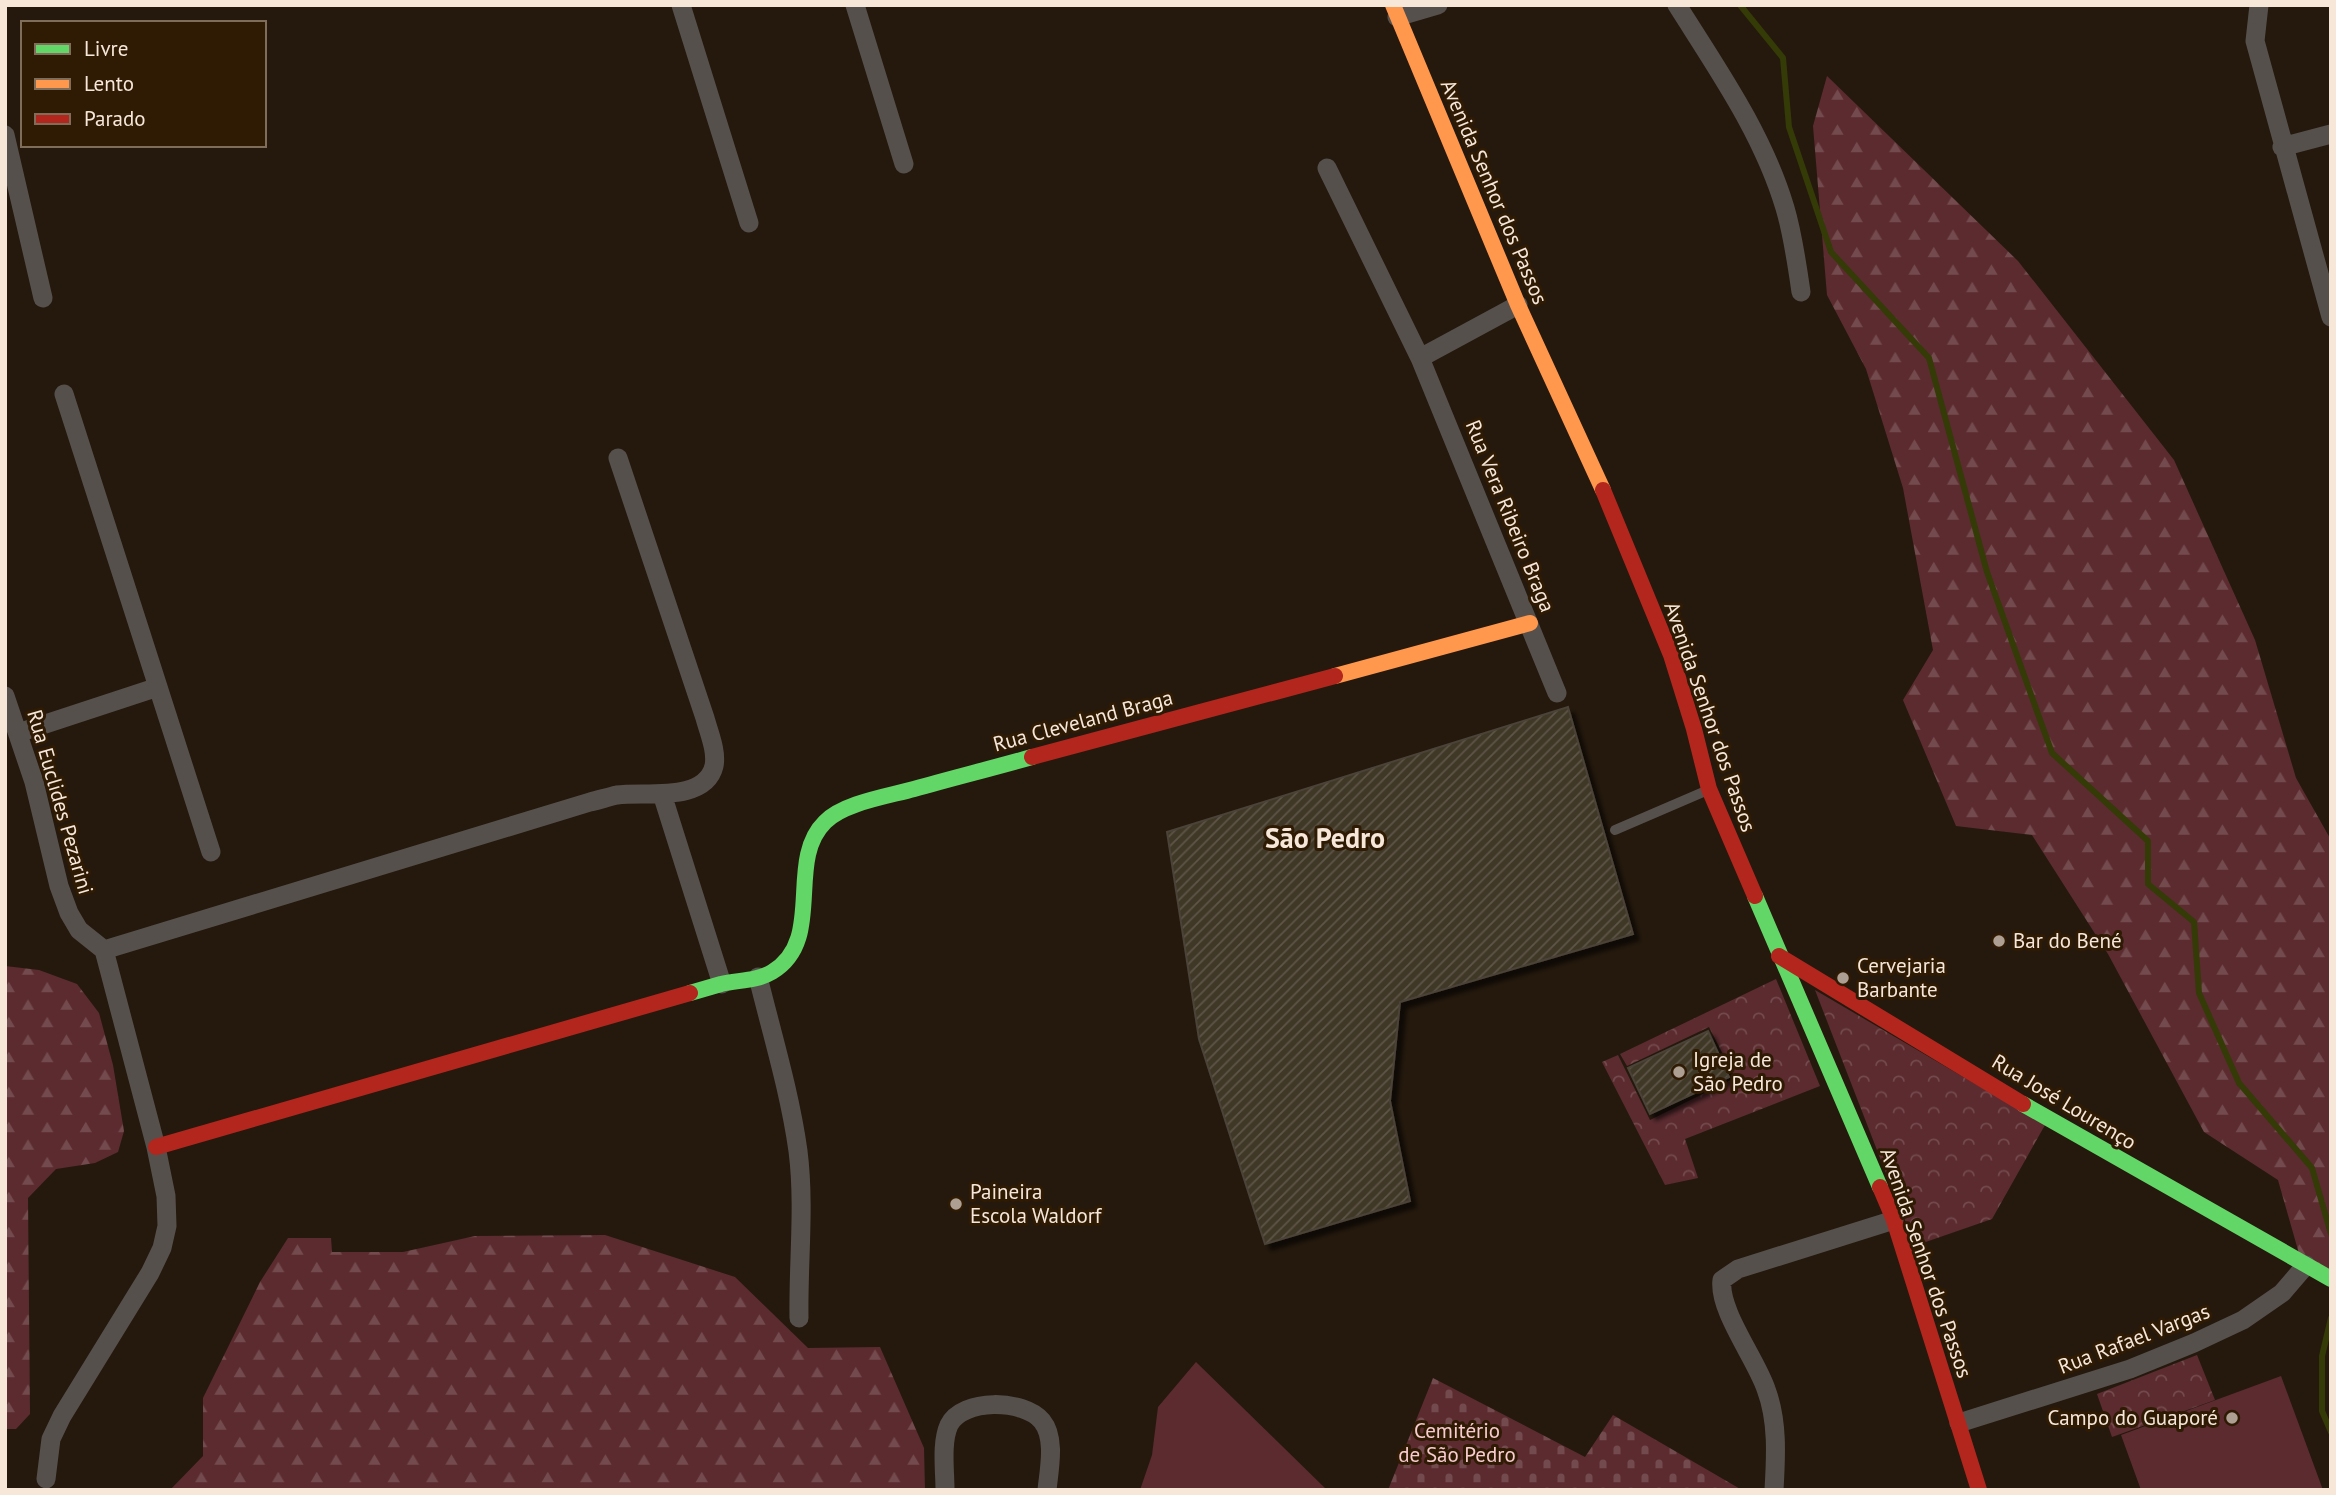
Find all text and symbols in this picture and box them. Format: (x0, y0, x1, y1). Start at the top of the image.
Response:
legend (21, 21, 266, 147)
text: Livre (84, 35, 128, 62)
text: Lento (84, 70, 134, 97)
street label: Avenida Senhor dos Passos (1435, 75, 1554, 308)
text: Parado (84, 105, 146, 132)
street label: Rua Vera Ribeiro Braga (1460, 416, 1561, 616)
street label: Avenida Senhor dos Passos (1658, 598, 1763, 835)
street label: Rua Cleveland Braga (990, 684, 1176, 757)
street label: Rua Euclides Pezarini (21, 706, 100, 897)
district label: São Pedro (1265, 819, 1385, 856)
place label: Bar do Bené (2013, 927, 2122, 954)
marker: Bar do Bené (1991, 933, 2007, 949)
place label: Cervejaria Barbante (1857, 952, 1946, 1003)
marker: Cervejaria Barbante (1835, 970, 1851, 986)
place label: Igreja de São Pedro (1693, 1046, 1783, 1097)
street label: Rua José Lourenço (1987, 1048, 2141, 1155)
marker: Igreja de São Pedro (1671, 1064, 1687, 1080)
street label: Avenida Senhor dos Passos (1874, 1144, 1979, 1381)
place label: Paineira Escola Waldorf (970, 1178, 1103, 1229)
marker: Paineira Escola Waldorf (948, 1196, 964, 1212)
street label: Rua Rafael Vargas (2054, 1297, 2213, 1380)
place label: Campo do Guaporé (2048, 1404, 2218, 1431)
marker: Campo do Guaporé (2224, 1410, 2240, 1426)
park label: Cemitério de São Pedro (1398, 1417, 1516, 1468)

